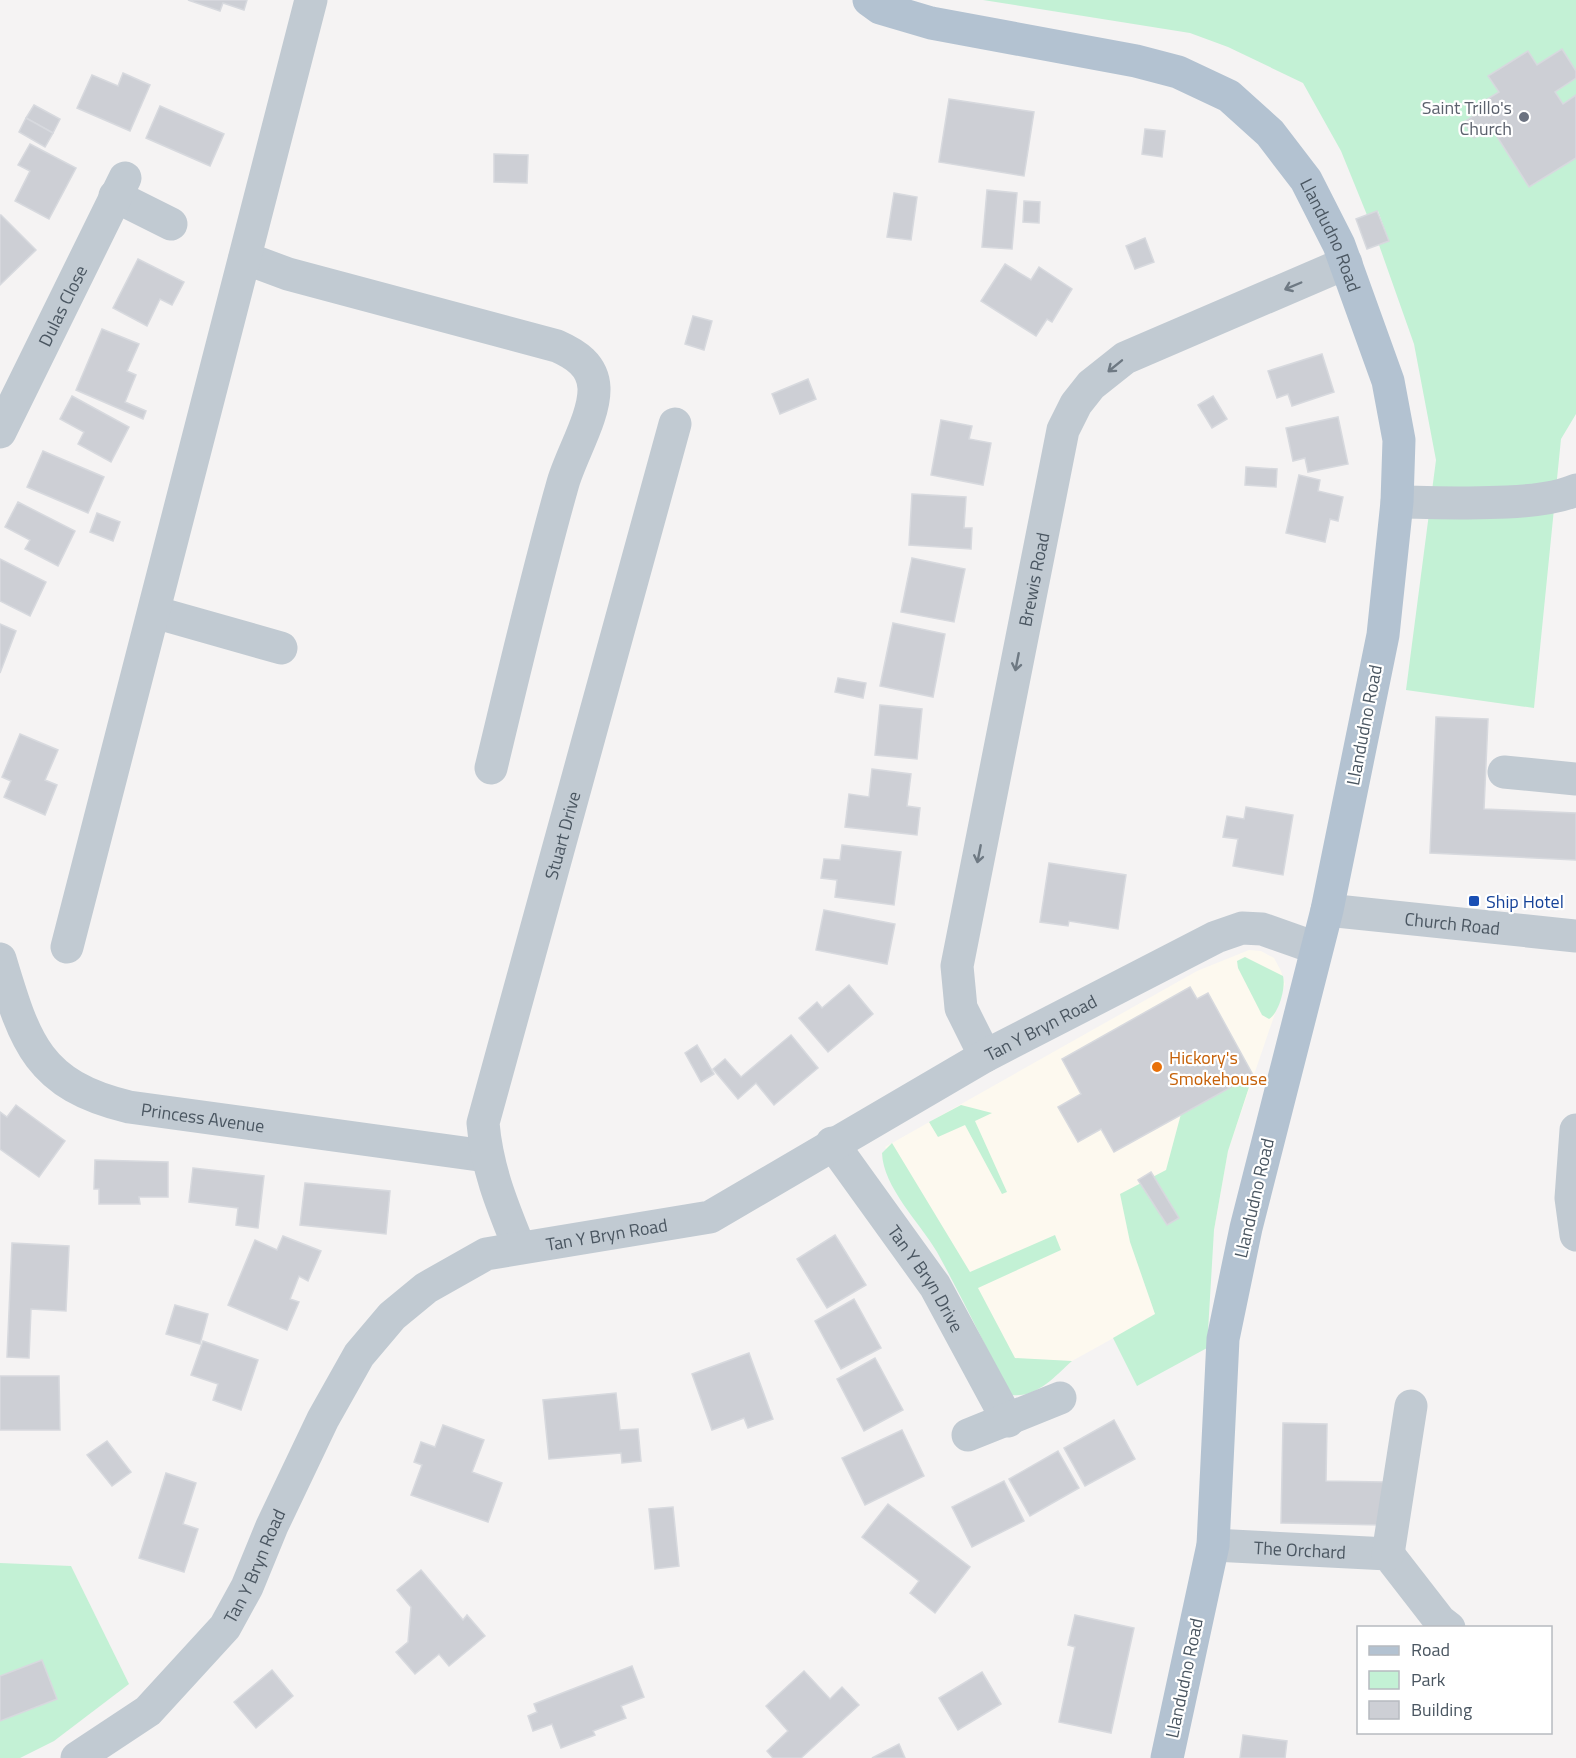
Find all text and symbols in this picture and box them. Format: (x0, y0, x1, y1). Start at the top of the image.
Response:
place label: Saint Trillo's Church (1422, 94, 1512, 142)
marker: Saint Trillo's Church (1517, 110, 1531, 124)
street label: Llandudno Road (1294, 173, 1368, 295)
street label: Dulas Close (31, 260, 94, 351)
one-way arrow (1284, 281, 1302, 292)
one-way arrow (1107, 359, 1123, 372)
street label: Brewis Road (1011, 530, 1056, 629)
one-way arrow (1011, 652, 1022, 672)
street label: Llandudno Road (1339, 662, 1389, 788)
street label: Stuart Drive (537, 788, 587, 883)
one-way arrow (973, 843, 984, 863)
place label: Ship Hotel (1486, 888, 1564, 915)
marker: Ship Hotel (1467, 894, 1481, 908)
street label: Church Road (1403, 905, 1501, 941)
street label: Tan Y Bryn Road (980, 987, 1101, 1067)
place label: Hickory's Smokehouse (1169, 1044, 1267, 1092)
marker: Hickory's Smokehouse (1150, 1060, 1164, 1074)
street label: Princess Avenue (139, 1095, 266, 1139)
street label: Llandudno Road (1227, 1135, 1281, 1261)
street label: Tan Y Bryn Road (544, 1211, 669, 1257)
street label: Tan Y Bryn Drive (881, 1219, 971, 1337)
street label: Tan Y Bryn Road (216, 1504, 292, 1628)
street label: The Orchard (1253, 1534, 1347, 1565)
street label: Llandudno Road (1158, 1615, 1210, 1741)
legend (1357, 1626, 1552, 1734)
text: Road (1411, 1636, 1450, 1663)
text: Park (1411, 1666, 1446, 1693)
text: Building (1411, 1696, 1472, 1723)

